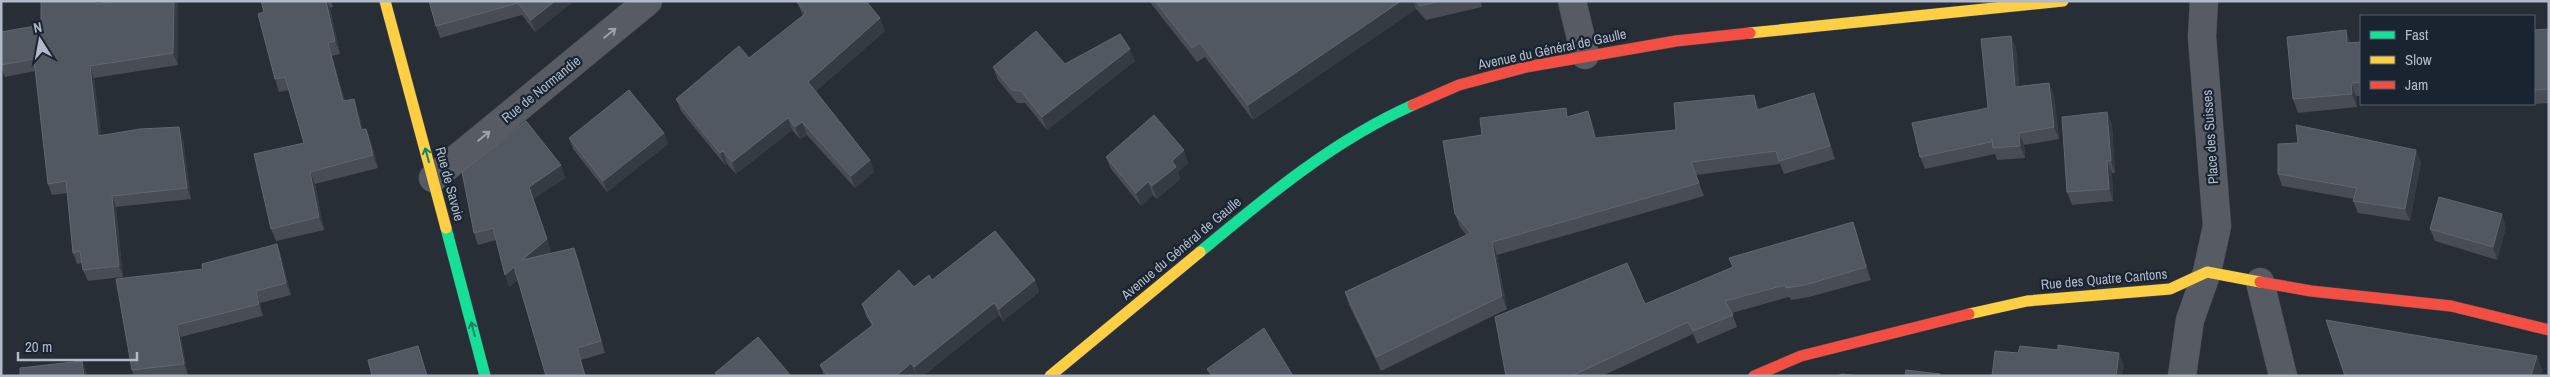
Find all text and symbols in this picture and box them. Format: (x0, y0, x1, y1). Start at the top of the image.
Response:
north arrow (15, 15, 65, 65)
legend (2360, 15, 2535, 105)
text: N (32, 18, 43, 37)
street label: Avenue du Général de Gaulle (1475, 24, 1628, 74)
text: Fast (2405, 24, 2429, 45)
one-way arrow (603, 27, 616, 38)
text: Slow (2405, 49, 2432, 70)
street label: Rue de Normandie (498, 51, 584, 127)
text: Jam (2405, 74, 2428, 95)
street label: Place des Suisses (2198, 89, 2222, 185)
one-way arrow (478, 130, 491, 141)
street label: Rue de Savoie (431, 145, 469, 223)
one-way arrow (421, 147, 431, 163)
street label: Avenue du Général de Gaulle (1117, 193, 1245, 304)
street label: Rue des Quatre Cantons (2040, 264, 2168, 294)
one-way arrow (467, 321, 477, 337)
scale bar (18, 330, 136, 362)
text: 20 m (25, 336, 52, 357)

